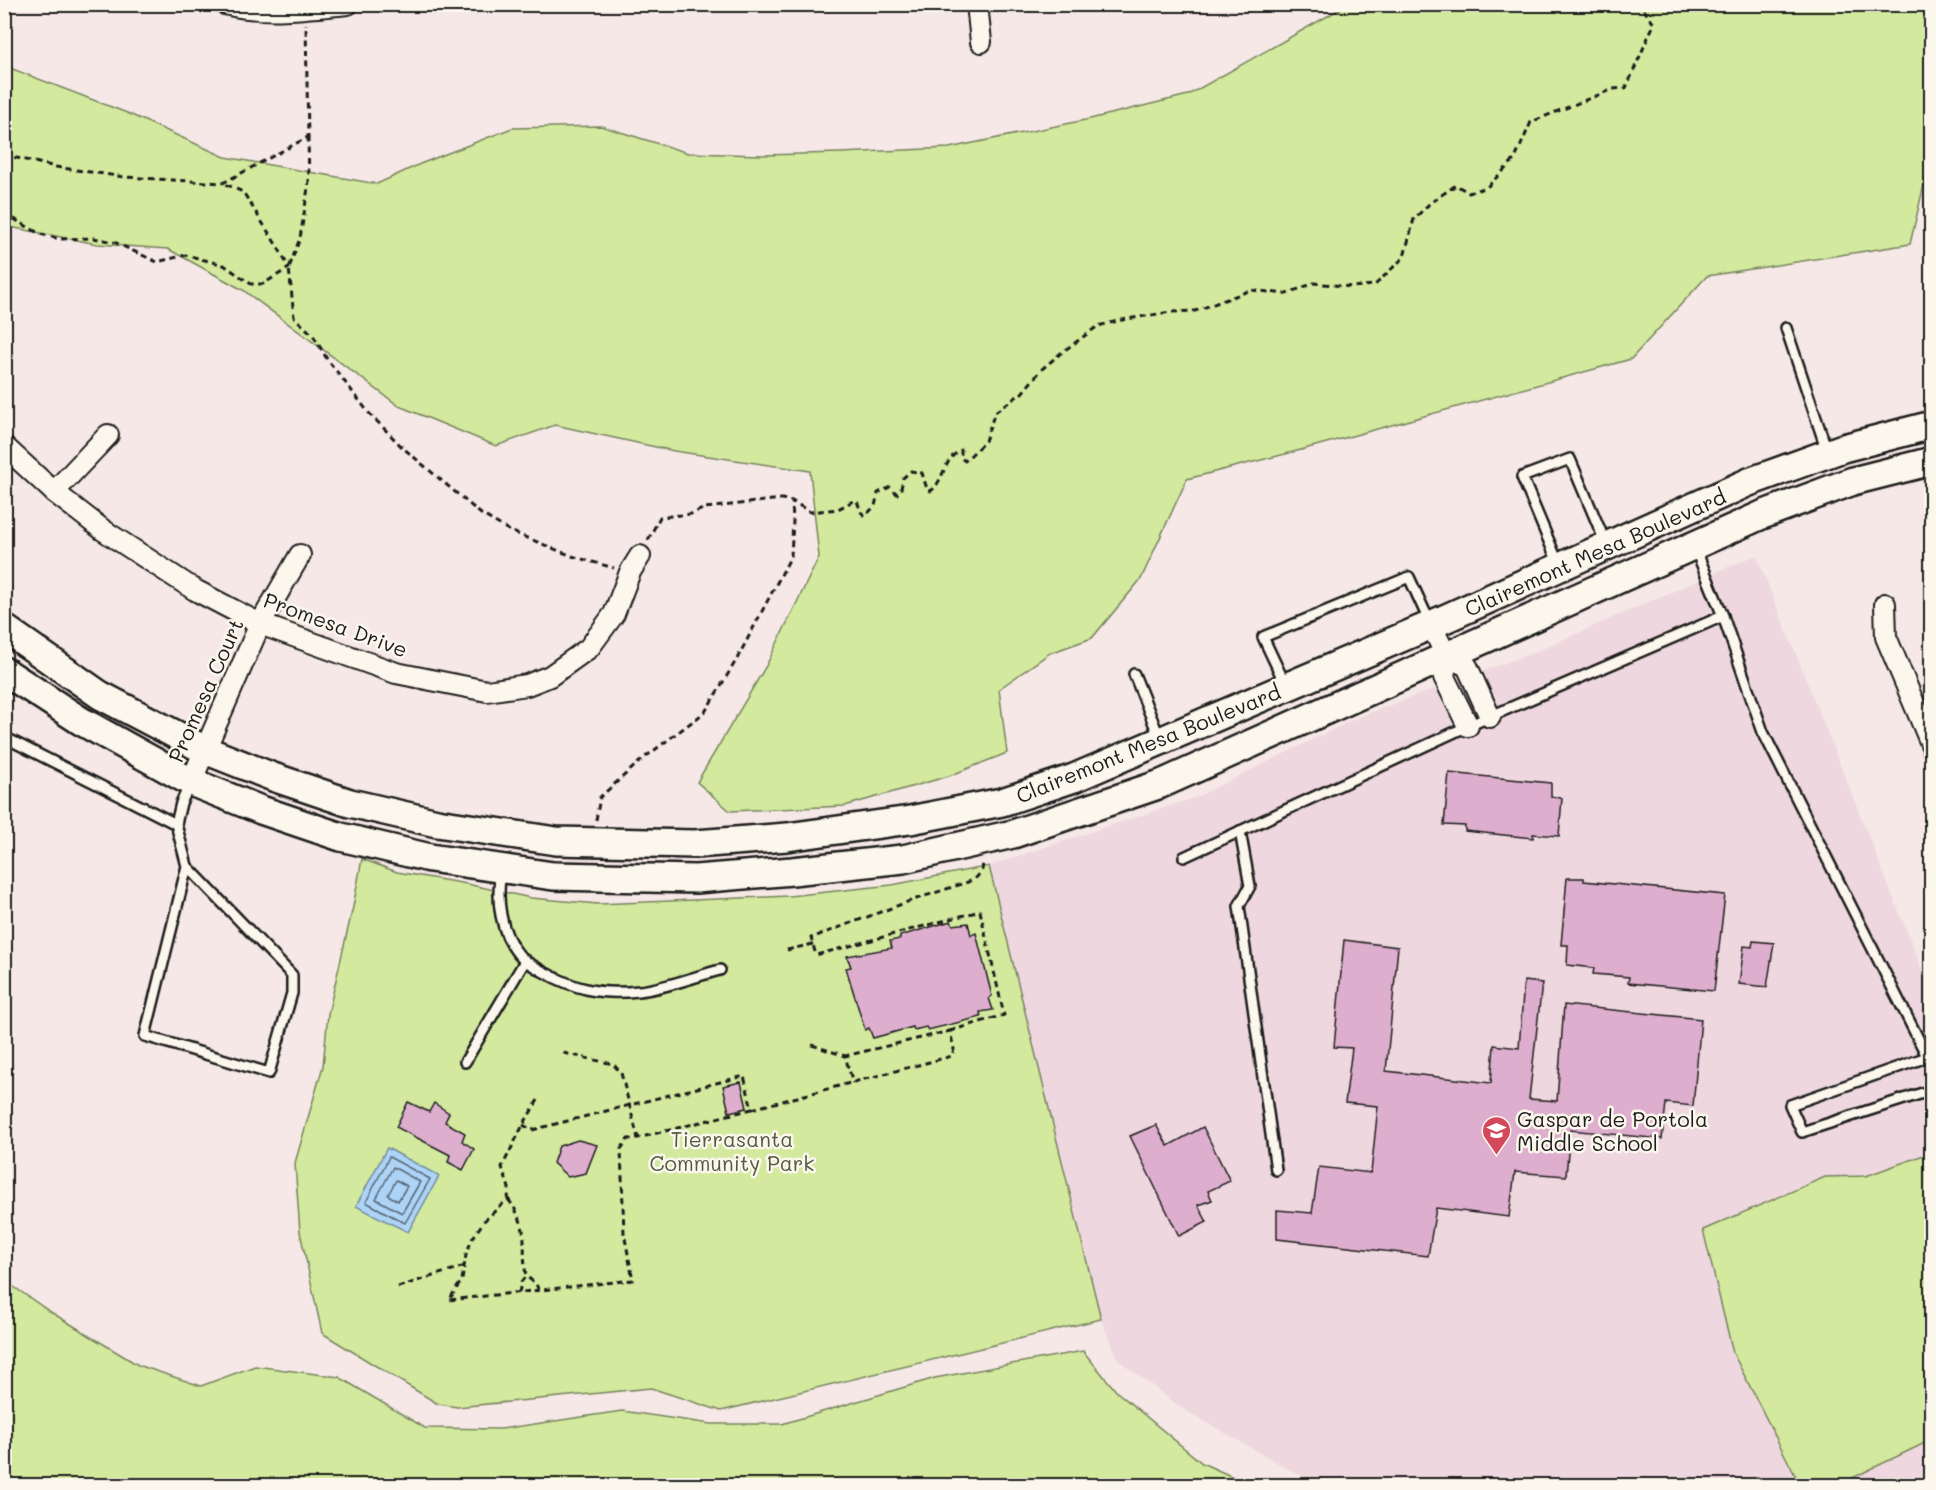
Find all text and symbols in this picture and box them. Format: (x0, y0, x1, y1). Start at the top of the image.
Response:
street label: Clairemont Mesa Boulevard (1460, 482, 1730, 622)
street label: Promesa Drive (260, 585, 412, 663)
street label: Promesa Court (161, 614, 249, 766)
street label: Clairemont Mesa Boulevard (1012, 677, 1284, 809)
place label: Gaspar de Portola Middle School (1517, 1105, 1708, 1156)
school or university icon: Gaspar de Portola Middle School (1480, 1114, 1512, 1156)
park label: Tierrasanta Community Park (650, 1125, 815, 1176)

